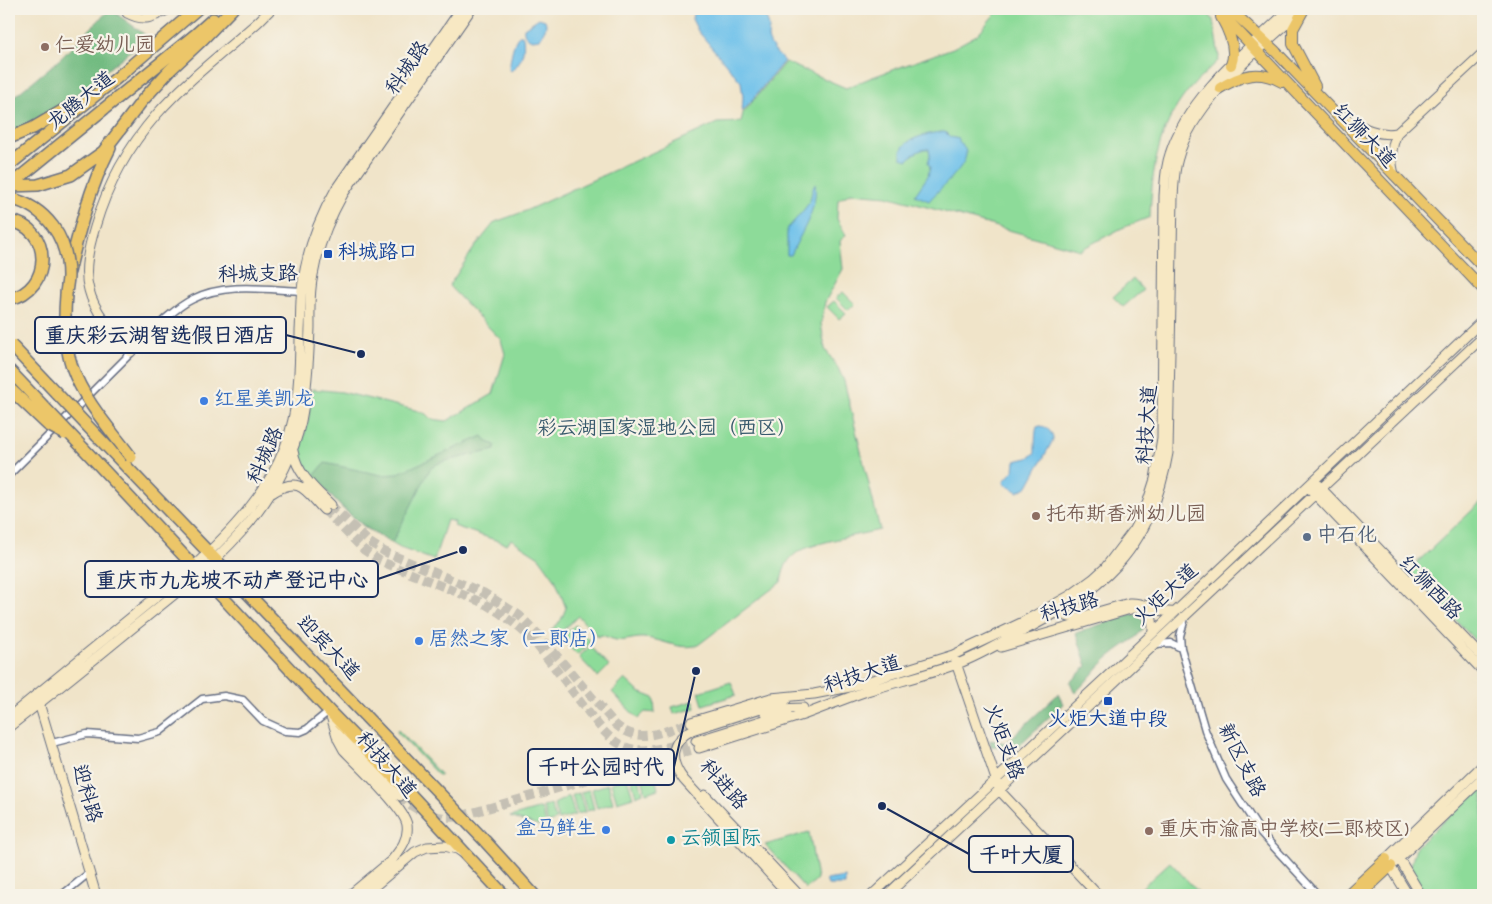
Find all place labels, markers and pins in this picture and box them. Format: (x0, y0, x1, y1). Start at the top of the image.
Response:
place label: 仁爱幼儿园 (55, 33, 155, 61)
marker: 仁爱幼儿园 (39, 41, 51, 53)
place label: 科城路口 (338, 240, 418, 268)
marker: 科城路口 (322, 248, 334, 260)
callout: 重庆彩云湖智选假日酒店 (35, 317, 286, 353)
place label: 红星美凯龙 (214, 387, 314, 415)
marker: 红星美凯龙 (198, 395, 210, 407)
place label: 托布斯香洲幼儿园 (1046, 502, 1206, 530)
marker: 托布斯香洲幼儿园 (1030, 510, 1042, 522)
place label: 中石化 (1317, 523, 1377, 551)
marker: 中石化 (1301, 531, 1313, 543)
callout: 重庆市九龙坡不动产登记中心 (85, 561, 378, 597)
place label: 居然之家（二郎店） (429, 627, 609, 655)
marker: 居然之家（二郎店） (413, 635, 425, 647)
marker: 火炬大道中段 (1102, 695, 1114, 707)
place label: 火炬大道中段 (1048, 707, 1168, 735)
callout: 千叶公园时代 (528, 749, 674, 785)
place label: 盒马鲜生 (516, 816, 596, 844)
place label: 重庆市渝高中学校(二郎校区) (1159, 817, 1409, 845)
marker: 盒马鲜生 (600, 824, 612, 836)
marker: 重庆市渝高中学校(二郎校区) (1143, 825, 1155, 837)
place label: 云领国际 (681, 826, 761, 854)
marker: 云领国际 (665, 834, 677, 846)
callout: 千叶大厦 (969, 836, 1073, 872)

